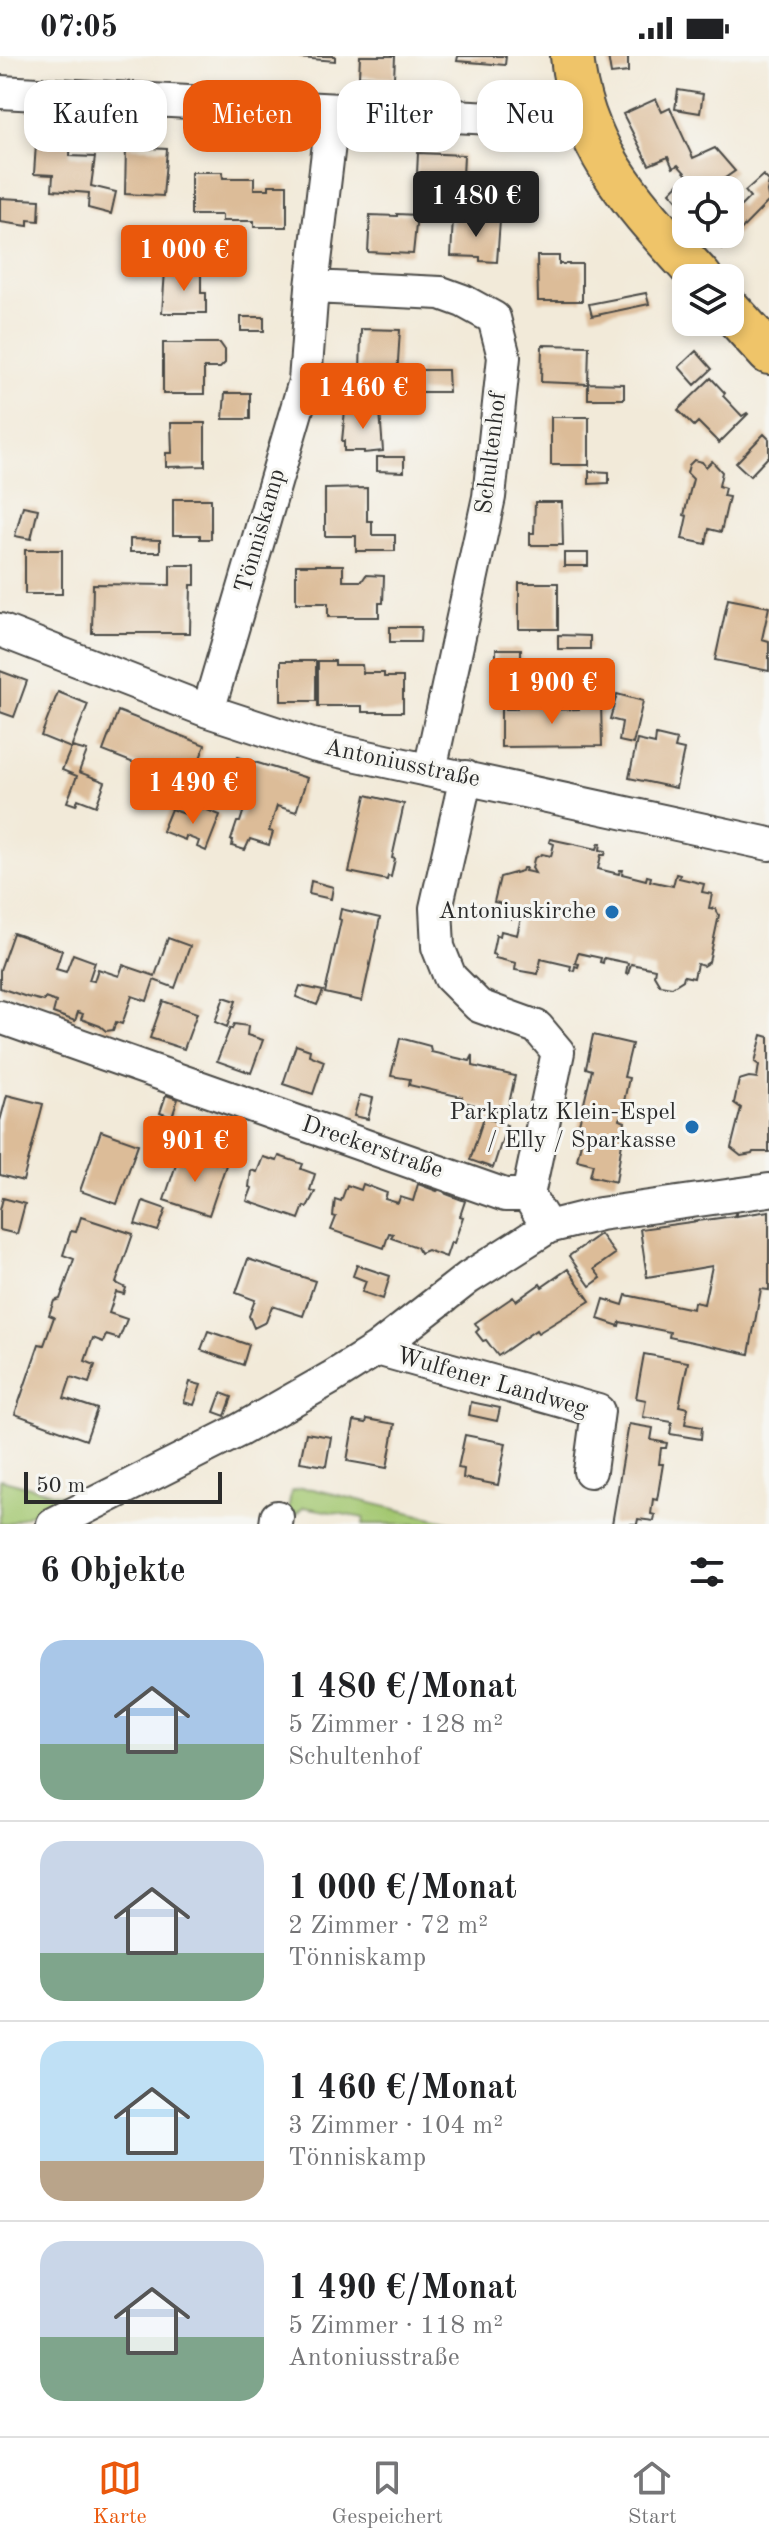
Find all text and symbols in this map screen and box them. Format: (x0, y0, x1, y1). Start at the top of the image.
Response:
text: 07:05 (40, 13, 118, 43)
chip: Kaufen (24, 80, 167, 152)
chip: Mieten (183, 80, 321, 152)
chip: Filter (337, 80, 461, 152)
chip: Neu (477, 80, 583, 152)
pin: 1 480 € (402, 171, 550, 239)
map controls (672, 176, 744, 336)
button: locate (672, 176, 744, 248)
text: 1 480 € (431, 184, 521, 210)
pin: 1 000 € (110, 225, 258, 293)
text: 1 000 € (139, 238, 229, 264)
button: layers (672, 264, 744, 336)
pin: 1 460 € (289, 363, 437, 431)
text: 1 460 € (318, 376, 408, 402)
street label: Schultenhof (473, 389, 512, 515)
street label: Tönniskamp (232, 466, 290, 596)
pin: 1 900 € (478, 658, 626, 726)
text: 1 900 € (507, 671, 597, 697)
street label: Antoniusstraße (322, 736, 482, 792)
pin: 1 490 € (119, 758, 267, 826)
text: 1 490 € (148, 771, 238, 797)
place label: Antoniuskirche (438, 900, 596, 924)
marker: Antoniuskirche (603, 903, 621, 921)
place label: Parkplatz Klein-Espel / Elly / Sparkasse (449, 1101, 676, 1153)
street label: Dreckerstraße (298, 1113, 446, 1183)
pin: 901 € (139, 1116, 251, 1184)
marker: Parkplatz Klein-Espel / Elly / Sparkasse (683, 1118, 701, 1136)
text: 901 € (161, 1129, 229, 1155)
street label: Wulfener Landweg (393, 1344, 591, 1422)
scale bar (24, 1468, 222, 1504)
text: 50 m (36, 1475, 85, 1497)
icon: filters (685, 1550, 729, 1594)
text: 6 Objekte (40, 1555, 186, 1589)
text: 1 480 €/Monat (288, 1671, 517, 1705)
icon: home (104, 1672, 200, 1768)
text: 5 Zimmer · 128 m² (288, 1712, 503, 1738)
text: Schultenhof (288, 1744, 421, 1770)
text: 1 000 €/Monat (288, 1872, 517, 1906)
icon: home (104, 1873, 200, 1969)
text: 2 Zimmer · 72 m² (288, 1913, 488, 1939)
text: Tönniskamp (288, 1945, 426, 1971)
text: 1 460 €/Monat (288, 2072, 517, 2106)
icon: home (104, 2073, 200, 2169)
text: 3 Zimmer · 104 m² (288, 2113, 503, 2139)
text: Tönniskamp (288, 2145, 426, 2171)
text: 1 490 €/Monat (288, 2272, 517, 2306)
icon: home (104, 2273, 200, 2369)
text: 5 Zimmer · 118 m² (288, 2313, 503, 2339)
text: Antoniusstraße (288, 2345, 460, 2371)
tab: Karte (92, 2456, 147, 2531)
tab: Gespeichert (332, 2456, 443, 2531)
tab: Start (628, 2456, 677, 2531)

